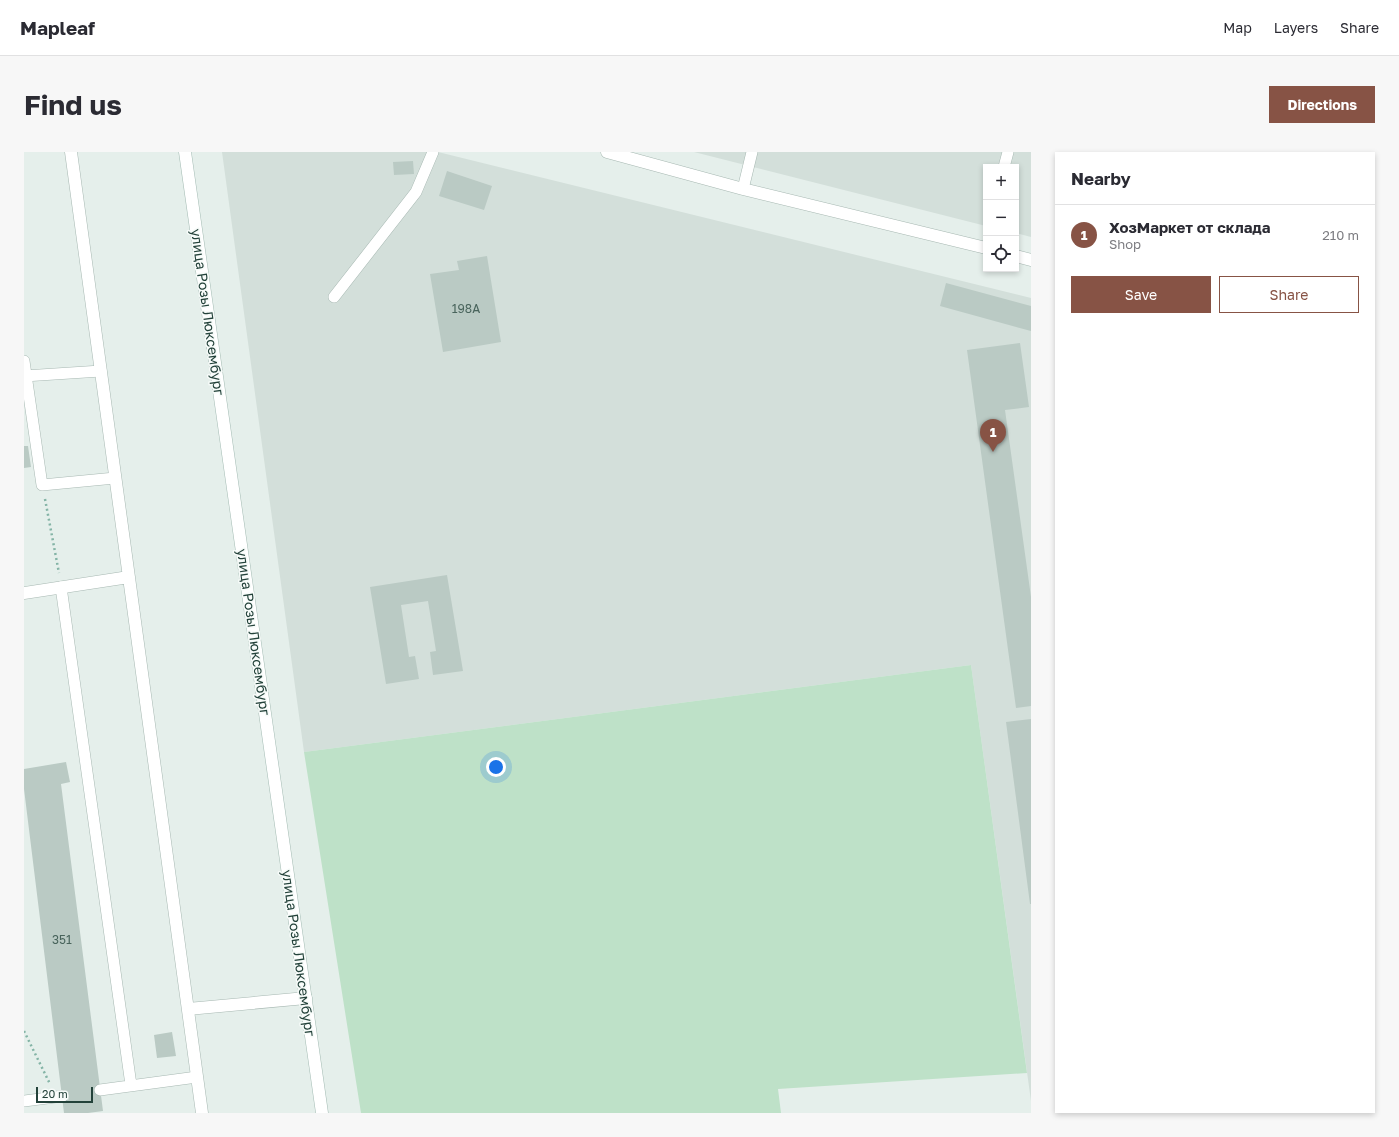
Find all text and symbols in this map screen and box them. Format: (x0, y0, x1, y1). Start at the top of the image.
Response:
text: Mapleaf (20, 16, 95, 39)
text: Map (1223, 19, 1252, 36)
text: Layers (1274, 19, 1318, 36)
text: Share (1340, 19, 1379, 36)
button: Directions (1269, 86, 1375, 123)
text: Find us (24, 88, 122, 121)
map controls (983, 164, 1019, 272)
button: + (983, 164, 1019, 200)
text: Nearby (1071, 168, 1131, 189)
button: − (983, 200, 1019, 236)
text: ХозМаркет от склада (1109, 218, 1271, 236)
street label: улица Розы Люксембург (188, 227, 228, 397)
text: 1 (1081, 227, 1087, 243)
text: 210 m (1322, 227, 1359, 243)
button: locate (983, 236, 1019, 272)
text: Shop (1109, 236, 1141, 252)
button: Save (1071, 276, 1211, 313)
button: Share (1219, 276, 1359, 313)
house number: 198А (452, 301, 480, 316)
pin: 1 (980, 419, 1006, 452)
street label: улица Розы Люксембург (234, 547, 274, 717)
your location (486, 757, 506, 777)
street label: улица Розы Люксембург (279, 868, 319, 1038)
house number: 351 (52, 932, 72, 947)
scale bar (36, 1085, 93, 1104)
text: 20 m (42, 1087, 68, 1100)

